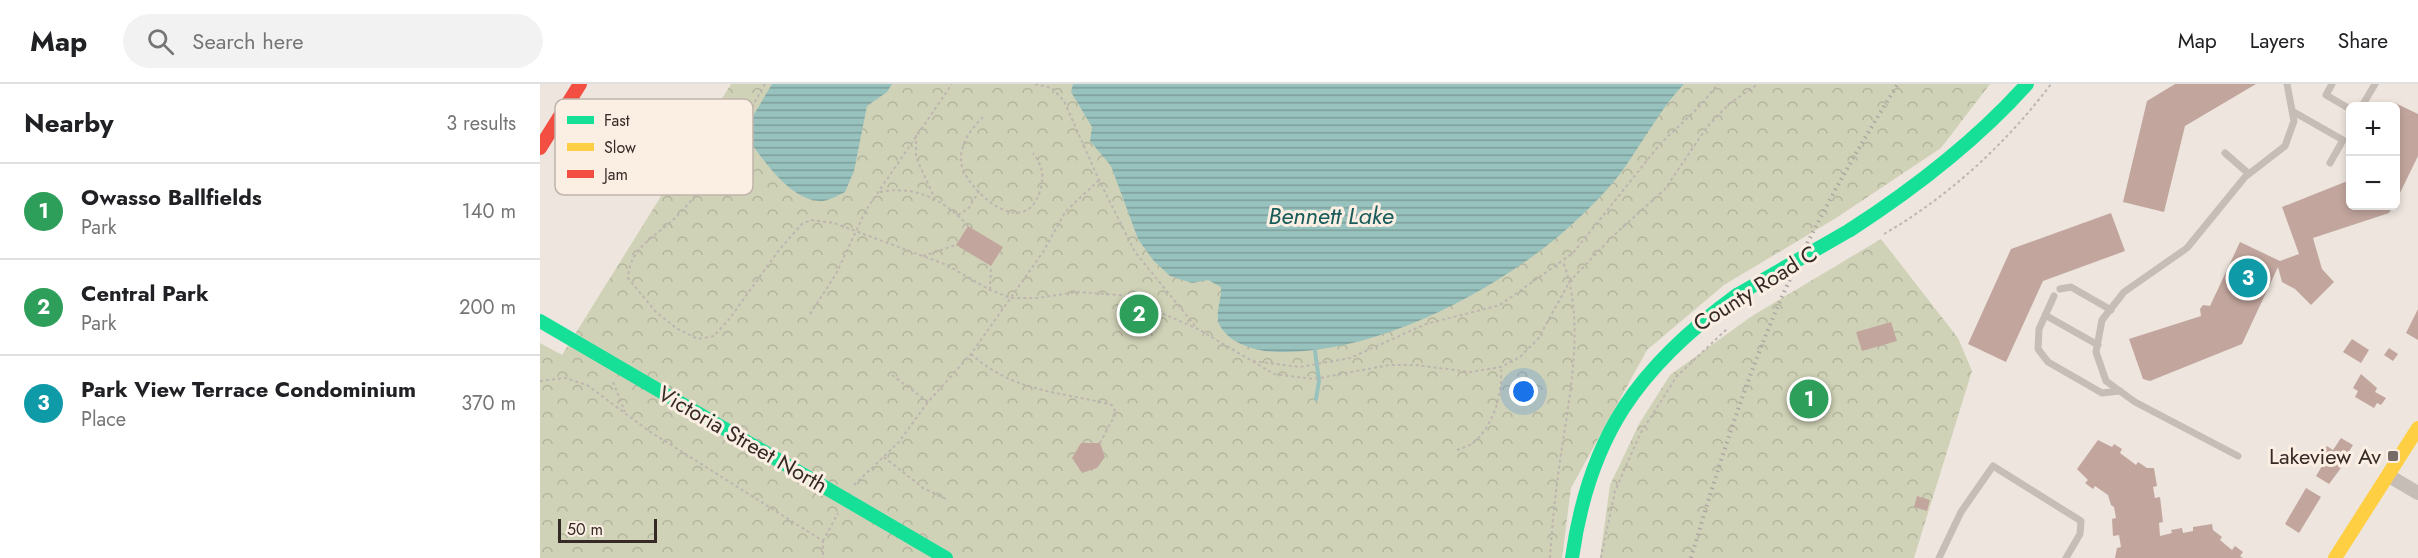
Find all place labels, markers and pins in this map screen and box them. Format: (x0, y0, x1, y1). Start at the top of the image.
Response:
pin: 3 (2228, 256, 2268, 300)
pin: 2 (1120, 292, 1158, 336)
pin: 1 (1790, 376, 1828, 422)
place label: Lakeview Av (2269, 440, 2381, 472)
marker: Lakeview Av (2386, 449, 2400, 463)

